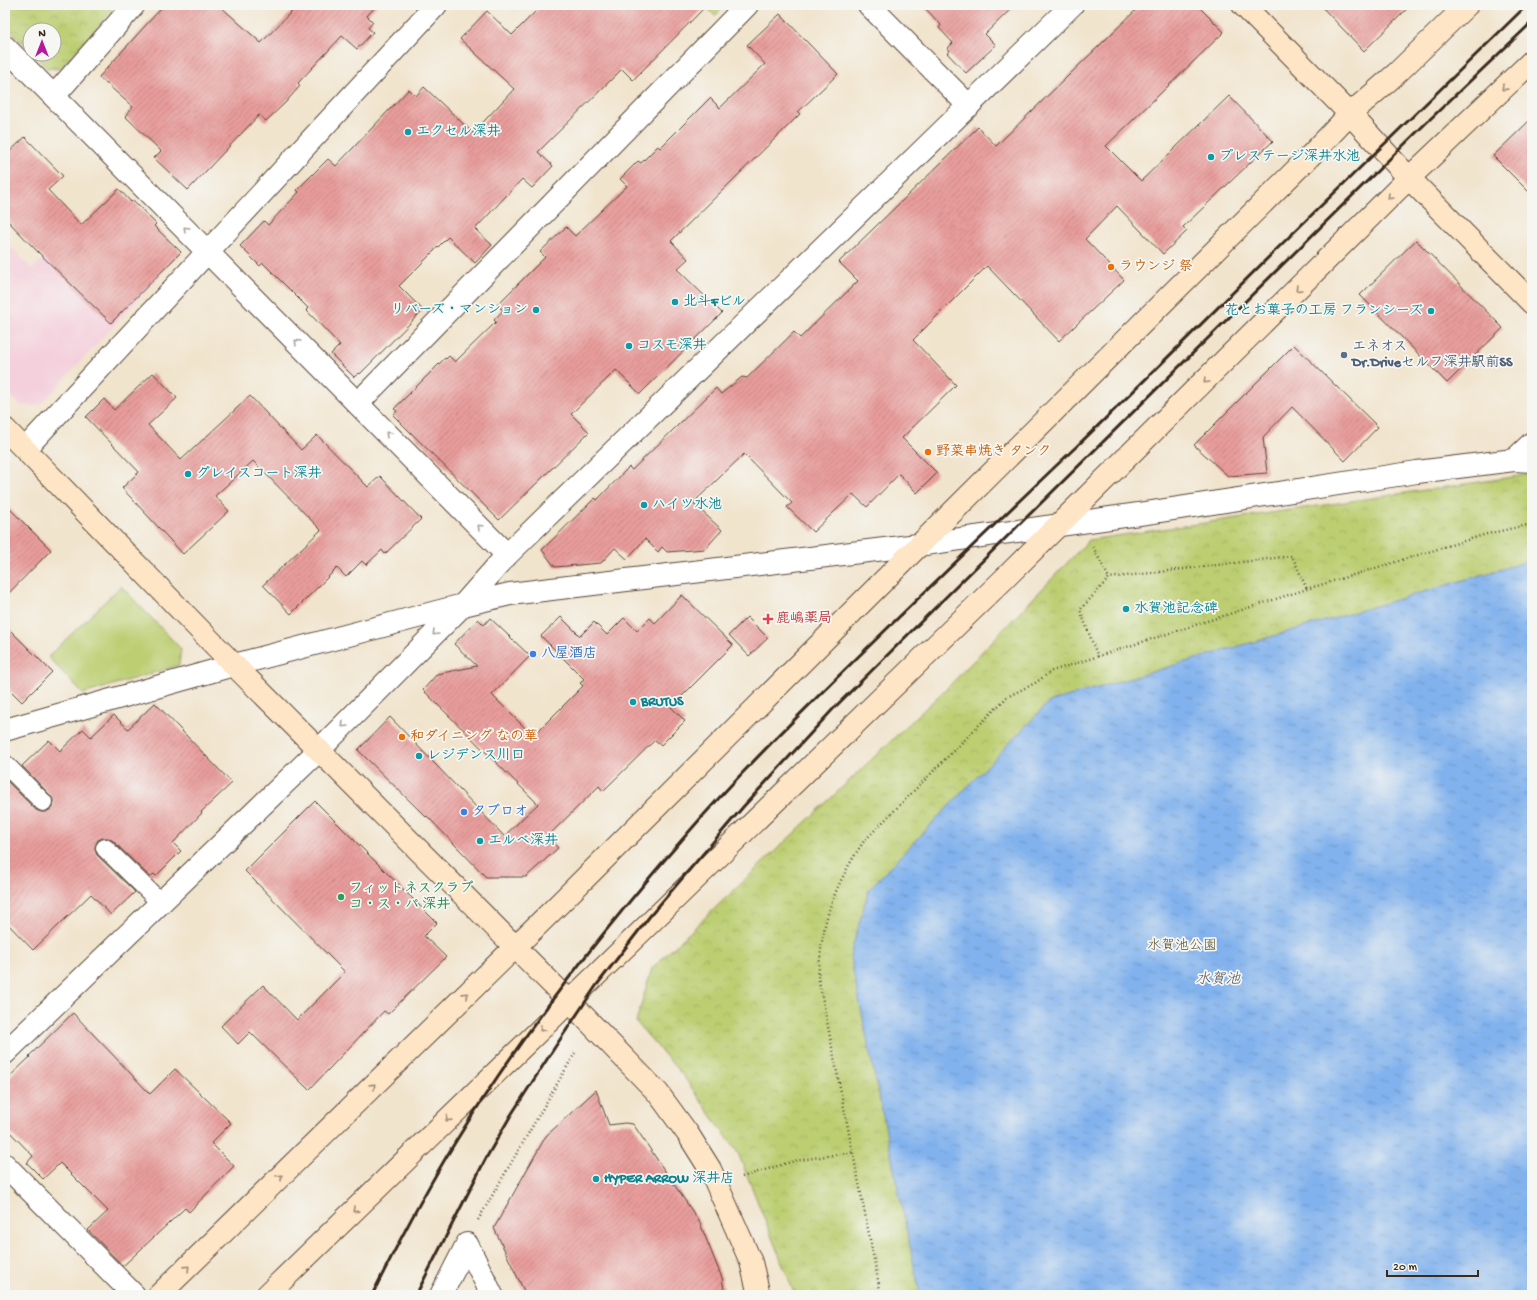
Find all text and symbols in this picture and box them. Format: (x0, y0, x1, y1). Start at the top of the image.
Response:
north arrow (22, 22, 62, 62)
text: N (38, 28, 46, 40)
one-way arrow (1501, 83, 1509, 91)
place label: エクセル深井 (416, 123, 501, 141)
marker: エクセル深井 (403, 127, 413, 137)
place label: プレステージ深井水池 (1219, 148, 1360, 166)
marker: プレステージ深井水池 (1206, 152, 1216, 162)
one-way arrow (1387, 192, 1395, 200)
one-way arrow (183, 226, 191, 234)
place label: ラウンジ 祭 (1119, 259, 1192, 276)
marker: ラウンジ 祭 (1106, 262, 1116, 272)
one-way arrow (1295, 284, 1303, 292)
place label: 北斗Fビル (683, 294, 746, 311)
marker: 北斗Fビル (670, 297, 680, 307)
place label: リバーズ・マンション (390, 302, 528, 319)
place label: 花とお菓子の工房 フランシーズ (1225, 302, 1423, 320)
marker: リバーズ・マンション (531, 305, 541, 315)
marker: 花とお菓子の工房 フランシーズ (1426, 306, 1436, 316)
place label: コスモ深井 (637, 337, 706, 355)
one-way arrow (294, 339, 302, 347)
place label: エネオス Dr.Driveセルフ深井駅前SS (1350, 339, 1513, 372)
marker: コスモ深井 (624, 341, 634, 351)
marker: エネオス Dr.Driveセルフ深井駅前SS (1339, 350, 1349, 360)
one-way arrow (1203, 376, 1211, 384)
one-way arrow (386, 431, 393, 439)
place label: 野菜串焼き タンク (936, 443, 1051, 461)
marker: 野菜串焼き タンク (923, 447, 933, 457)
place label: グレイスコート深井 (196, 465, 321, 483)
marker: グレイスコート深井 (183, 469, 193, 479)
place label: ハイツ水池 (652, 497, 722, 514)
marker: ハイツ水池 (639, 500, 649, 510)
one-way arrow (477, 524, 485, 532)
place label: 水賀池記念碑 (1134, 601, 1218, 618)
marker: 水賀池記念碑 (1121, 604, 1131, 614)
place label: 鹿嶋薬局 (776, 610, 832, 628)
marker: 鹿嶋薬局 (763, 614, 773, 624)
one-way arrow (432, 628, 440, 636)
place label: 八屋酒店 (541, 645, 597, 663)
marker: 八屋酒店 (528, 649, 538, 659)
place label: BRUTUS (640, 694, 684, 711)
marker: BRUTUS (628, 697, 638, 707)
one-way arrow (341, 720, 349, 728)
place label: 和ダイニング なの華 (410, 729, 538, 746)
marker: 和ダイニング なの華 (397, 732, 407, 742)
place label: レジデンス川口 (427, 748, 525, 765)
marker: レジデンス川口 (414, 751, 424, 761)
place label: タブロオ (472, 803, 528, 821)
marker: タブロオ (459, 807, 469, 817)
place label: エルベ深井 (488, 832, 558, 850)
marker: エルベ深井 (475, 836, 485, 846)
place label: フィットネスクラブ コ・ス・パ 深井 (349, 880, 474, 914)
marker: フィットネスクラブ コ・ス・パ 深井 (336, 892, 346, 902)
park label: 水賀池公園 (1147, 938, 1217, 955)
water label: 水賀池 (1195, 970, 1241, 989)
one-way arrow (461, 992, 469, 1000)
one-way arrow (539, 1024, 547, 1032)
one-way arrow (368, 1083, 376, 1091)
one-way arrow (445, 1115, 453, 1122)
place label: HYPER ARROW 深井店 (604, 1170, 734, 1188)
one-way arrow (275, 1174, 283, 1182)
marker: HYPER ARROW 深井店 (591, 1174, 601, 1184)
one-way arrow (352, 1205, 360, 1213)
scale bar (1387, 1252, 1478, 1278)
text: 20 m (1393, 1261, 1418, 1275)
one-way arrow (182, 1265, 190, 1273)

